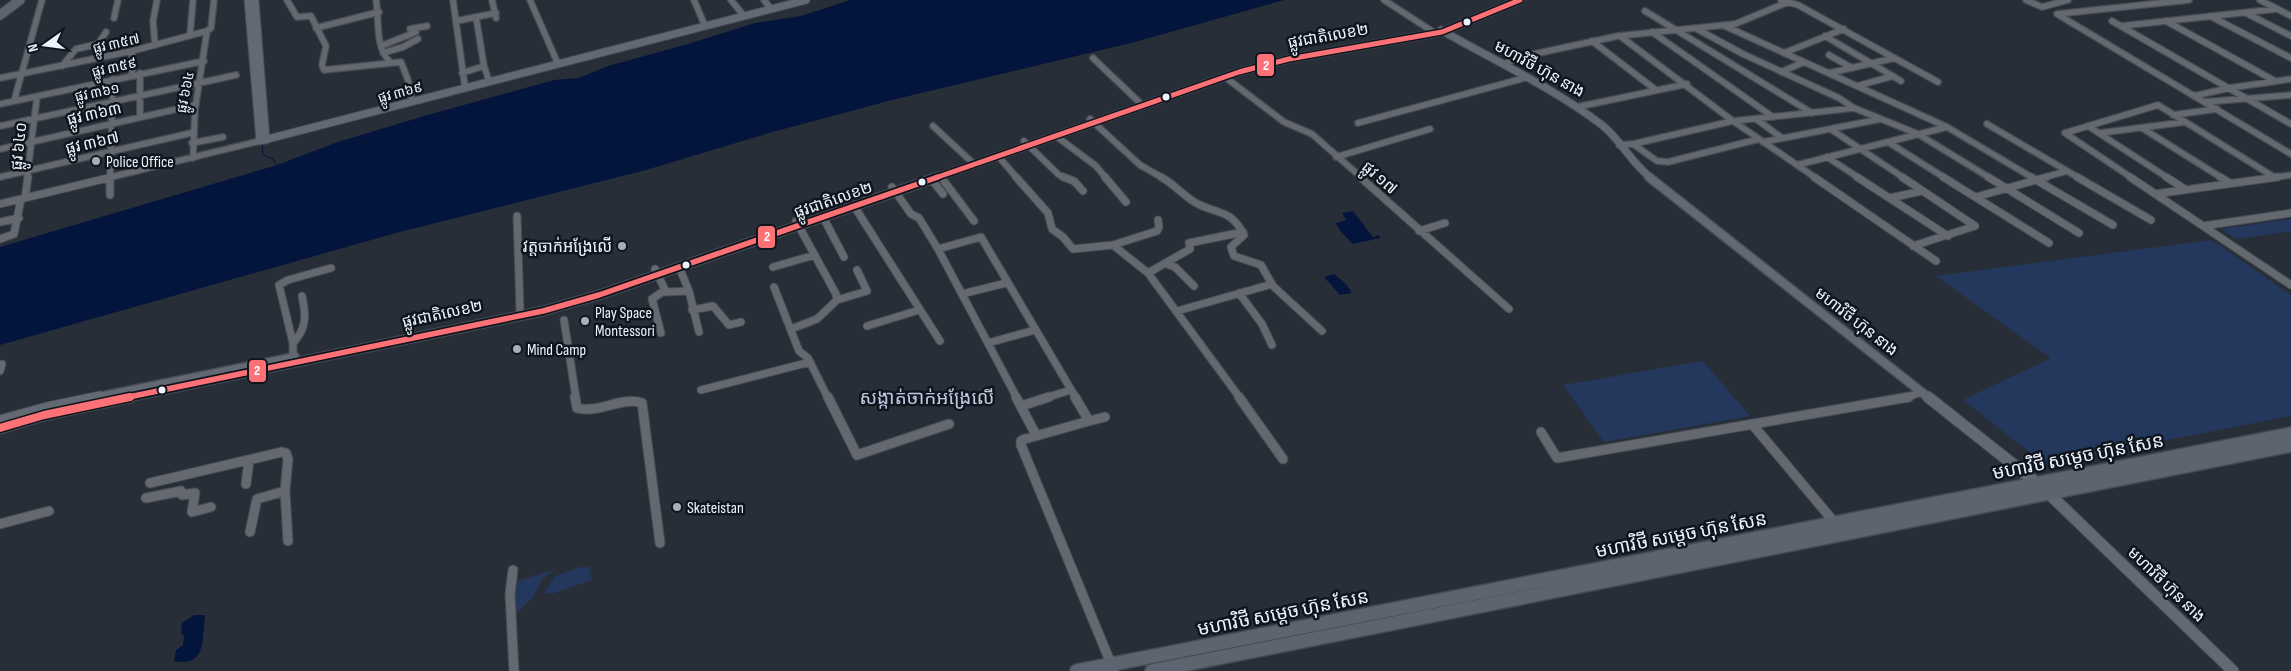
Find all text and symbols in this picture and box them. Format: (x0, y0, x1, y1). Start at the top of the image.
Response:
unlabelled marker (1462, 17, 1472, 27)
street label: ផ្លូវជាតិលេខ២ (1286, 19, 1371, 57)
north arrow (20, 20, 70, 70)
street label: ផ្លូវ ៣៥៧ (91, 30, 142, 60)
street label: មហាវិថី ហ៊ុន នាង (1491, 35, 1589, 102)
text: N (24, 42, 42, 54)
line badge: 2 (1256, 53, 1275, 77)
street label: ផ្លូវ ៣៥៩ (90, 54, 139, 84)
text: 2 (1263, 57, 1269, 74)
street label: ផ្លូវ ៦៦៤ (173, 70, 201, 115)
street label: ផ្លូវ ៣៦៩ (376, 78, 425, 110)
street label: ផ្លូវ ៣៦១ (73, 79, 122, 109)
unlabelled marker (1161, 92, 1171, 102)
street label: ផ្លូវ ៣៦៣ (65, 99, 124, 134)
street label: ផ្លូវ ៦៤០ (8, 121, 35, 172)
street label: ផ្លូវ ៣៦៧ (64, 128, 122, 162)
place label: Police Office (106, 153, 174, 172)
marker: Police Office (90, 155, 102, 167)
street label: ផ្លូវ ១៧ (1355, 158, 1401, 201)
unlabelled marker (917, 177, 927, 187)
street label: ផ្លូវជាតិលេខ២ (791, 178, 877, 226)
line badge: 2 (757, 225, 776, 249)
text: 2 (764, 228, 770, 245)
place label: វត្តចាក់អង្រែលើ (523, 236, 612, 257)
marker: វត្តចាក់អង្រែលើ (616, 240, 628, 252)
unlabelled marker (681, 260, 691, 270)
street label: មហាវិថី ហ៊ុន នាង (1811, 282, 1903, 361)
street label: ផ្លូវជាតិលេខ២ (400, 296, 485, 336)
place label: Play Space Montessori (595, 304, 655, 341)
marker: Play Space Montessori (579, 315, 591, 327)
place label: Mind Camp (527, 341, 586, 360)
marker: Mind Camp (511, 343, 523, 355)
line badge: 2 (248, 359, 267, 383)
text: 2 (254, 362, 260, 379)
unlabelled marker (157, 385, 167, 395)
district label: សង្កាត់ចាក់អង្រែលើ (859, 387, 995, 410)
street label: មហាវិថី សម្តេច ហ៊ុន សែន (1990, 429, 2166, 486)
place label: Skateistan (687, 499, 744, 518)
marker: Skateistan (671, 501, 683, 513)
street label: មហាវិថី សម្តេច ហ៊ុន សែន (1593, 507, 1769, 564)
street label: មហាវិថី ហ៊ុន នាង (2123, 542, 2210, 627)
street label: មហាវិថី សម្តេច ហ៊ុន សែន (1195, 585, 1371, 642)

